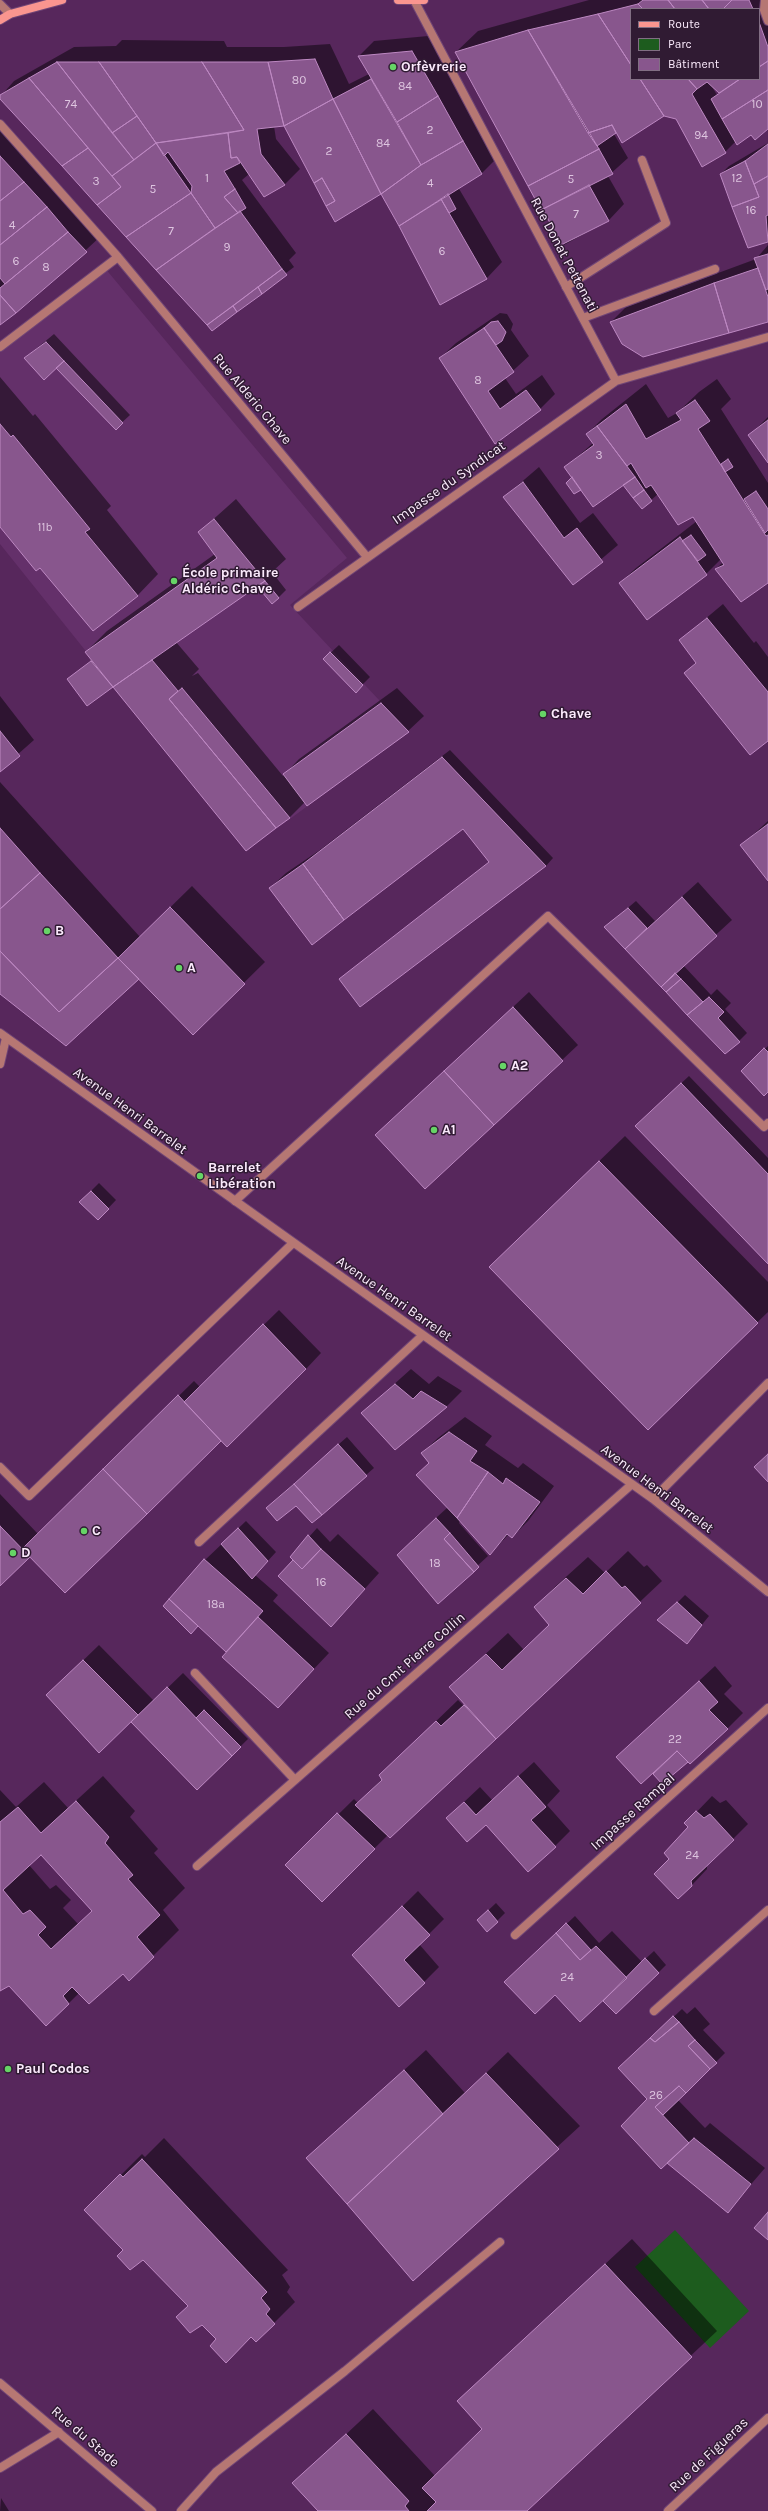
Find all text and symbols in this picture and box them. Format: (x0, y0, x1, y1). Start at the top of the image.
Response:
legend (630, 8, 760, 80)
text: Route (668, 17, 700, 31)
text: Parc (668, 37, 692, 51)
text: Bâtiment (668, 57, 719, 71)
place label: Orfèvrerie (401, 59, 466, 75)
marker: Orfèvrerie (388, 62, 398, 72)
house number: 80 (292, 74, 306, 88)
house number: 84 (398, 80, 412, 94)
house number: 74 (65, 98, 77, 112)
house number: 10 (751, 98, 763, 112)
house number: 2 (427, 124, 433, 138)
house number: 94 (694, 129, 708, 143)
house number: 84 (376, 137, 390, 151)
house number: 2 (326, 145, 332, 159)
house number: 1 (205, 172, 209, 186)
house number: 12 (732, 172, 742, 186)
house number: 5 (568, 173, 574, 187)
house number: 3 (92, 175, 100, 189)
house number: 4 (427, 177, 433, 191)
house number: 5 (150, 183, 156, 197)
street label: Rue Donat Pettenati (527, 195, 601, 315)
house number: 16 (746, 204, 756, 218)
house number: 7 (573, 208, 579, 222)
house number: 4 (9, 219, 15, 233)
house number: 7 (168, 225, 174, 239)
house number: 9 (224, 241, 230, 255)
house number: 6 (439, 245, 445, 259)
house number: 6 (13, 255, 19, 269)
house number: 8 (42, 261, 50, 275)
street label: Rue Alderic Chave (209, 350, 295, 448)
house number: 8 (474, 374, 482, 388)
street label: Impasse du Syndicat (389, 438, 509, 528)
house number: 3 (595, 449, 603, 463)
house number: 11b (37, 521, 53, 535)
place label: École primaire Aldéric Chave (182, 565, 278, 598)
marker: École primaire Aldéric Chave (169, 576, 179, 586)
place label: Chave (551, 706, 591, 722)
marker: Chave (538, 709, 548, 719)
place label: B (55, 923, 64, 939)
marker: B (42, 926, 52, 936)
place label: A (187, 960, 196, 976)
marker: A (174, 963, 184, 973)
place label: A2 (511, 1058, 528, 1074)
marker: A2 (498, 1061, 508, 1071)
street label: Avenue Henri Barrelet (70, 1064, 190, 1158)
place label: A1 (442, 1122, 456, 1138)
marker: A1 (429, 1125, 439, 1135)
place label: Barrelet Libération (208, 1160, 276, 1192)
marker: Barrelet Libération (195, 1171, 205, 1181)
street label: Avenue Henri Barrelet (333, 1253, 455, 1345)
street label: Avenue Henri Barrelet (597, 1441, 717, 1537)
place label: C (92, 1523, 101, 1539)
marker: C (79, 1526, 89, 1536)
place label: D (21, 1545, 31, 1561)
marker: D (8, 1548, 18, 1558)
house number: 18 (429, 1557, 441, 1571)
house number: 16 (316, 1576, 326, 1590)
house number: 18a (207, 1598, 225, 1612)
street label: Rue du Cmt Pierre Collin (341, 1609, 469, 1723)
house number: 22 (668, 1733, 682, 1747)
street label: Impasse Rampal (588, 1770, 678, 1854)
house number: 24 (685, 1849, 699, 1863)
house number: 24 (560, 1971, 574, 1985)
place label: Paul Codos (16, 2061, 90, 2077)
marker: Paul Codos (3, 2064, 13, 2074)
house number: 26 (649, 2089, 663, 2103)
street label: Rue du Stade (48, 2403, 122, 2471)
street label: Rue de Figueras (666, 2414, 752, 2496)

